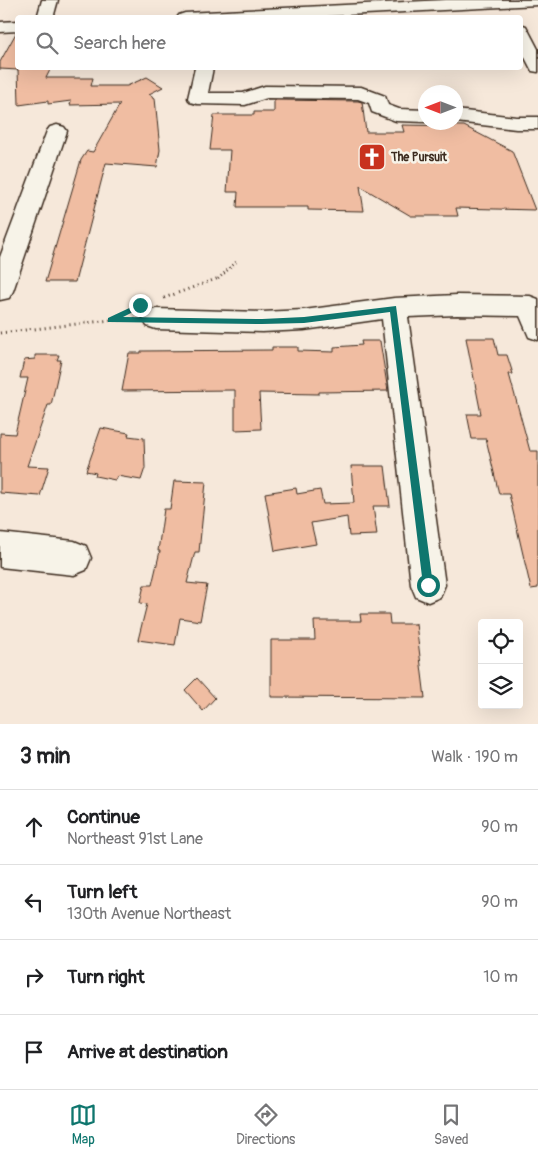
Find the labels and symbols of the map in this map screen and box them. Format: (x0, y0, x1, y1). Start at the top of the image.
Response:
north arrow (418, 85, 463, 130)
church icon: The Pursuit (357, 142, 387, 172)
place label: The Pursuit (390, 150, 448, 165)
route end (129, 294, 152, 317)
route start (417, 574, 440, 597)

